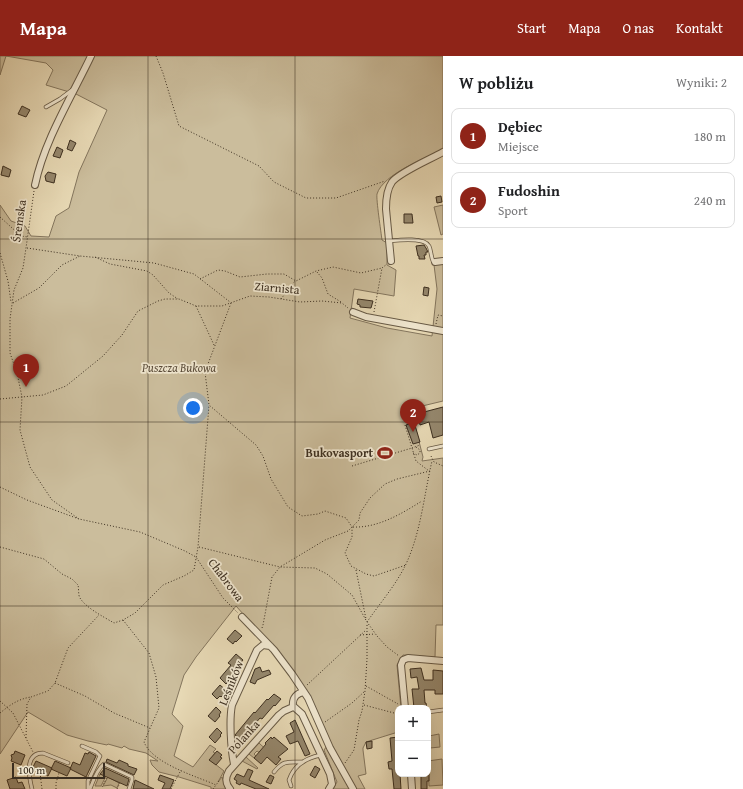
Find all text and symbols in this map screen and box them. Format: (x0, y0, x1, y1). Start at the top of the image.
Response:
text: Mapa (20, 14, 67, 42)
text: Start (517, 18, 546, 38)
text: Mapa (568, 18, 600, 38)
text: O nas (622, 18, 654, 38)
text: Kontakt (676, 18, 723, 38)
text: W pobliżu (459, 70, 534, 95)
text: Wyniki: 2 (676, 73, 727, 92)
text: Dębiec (498, 116, 542, 137)
text: 1 (470, 127, 476, 146)
text: 180 m (694, 127, 726, 146)
text: Miejsce (498, 137, 539, 156)
text: Fudoshin (498, 180, 560, 201)
text: 2 (470, 191, 476, 210)
text: 240 m (694, 191, 726, 210)
street label: Śremska (7, 198, 30, 243)
text: Sport (498, 201, 528, 220)
street label: Ziarnista (254, 277, 301, 298)
pin: 1 (13, 354, 39, 387)
park label: Puszcza Bukowa (141, 359, 217, 376)
your location (183, 398, 203, 418)
pin: 2 (400, 399, 426, 432)
place label: Bukovasport (305, 444, 373, 461)
sports icon: Bukovasport (376, 444, 394, 462)
street label: Chabrowa (205, 555, 248, 605)
street label: Leśników (214, 657, 247, 708)
map controls (395, 705, 431, 777)
button: + (395, 705, 431, 741)
street label: Polanka (224, 716, 264, 757)
button: − (395, 741, 431, 777)
scale bar (12, 761, 105, 780)
text: 100 m (18, 762, 45, 778)

